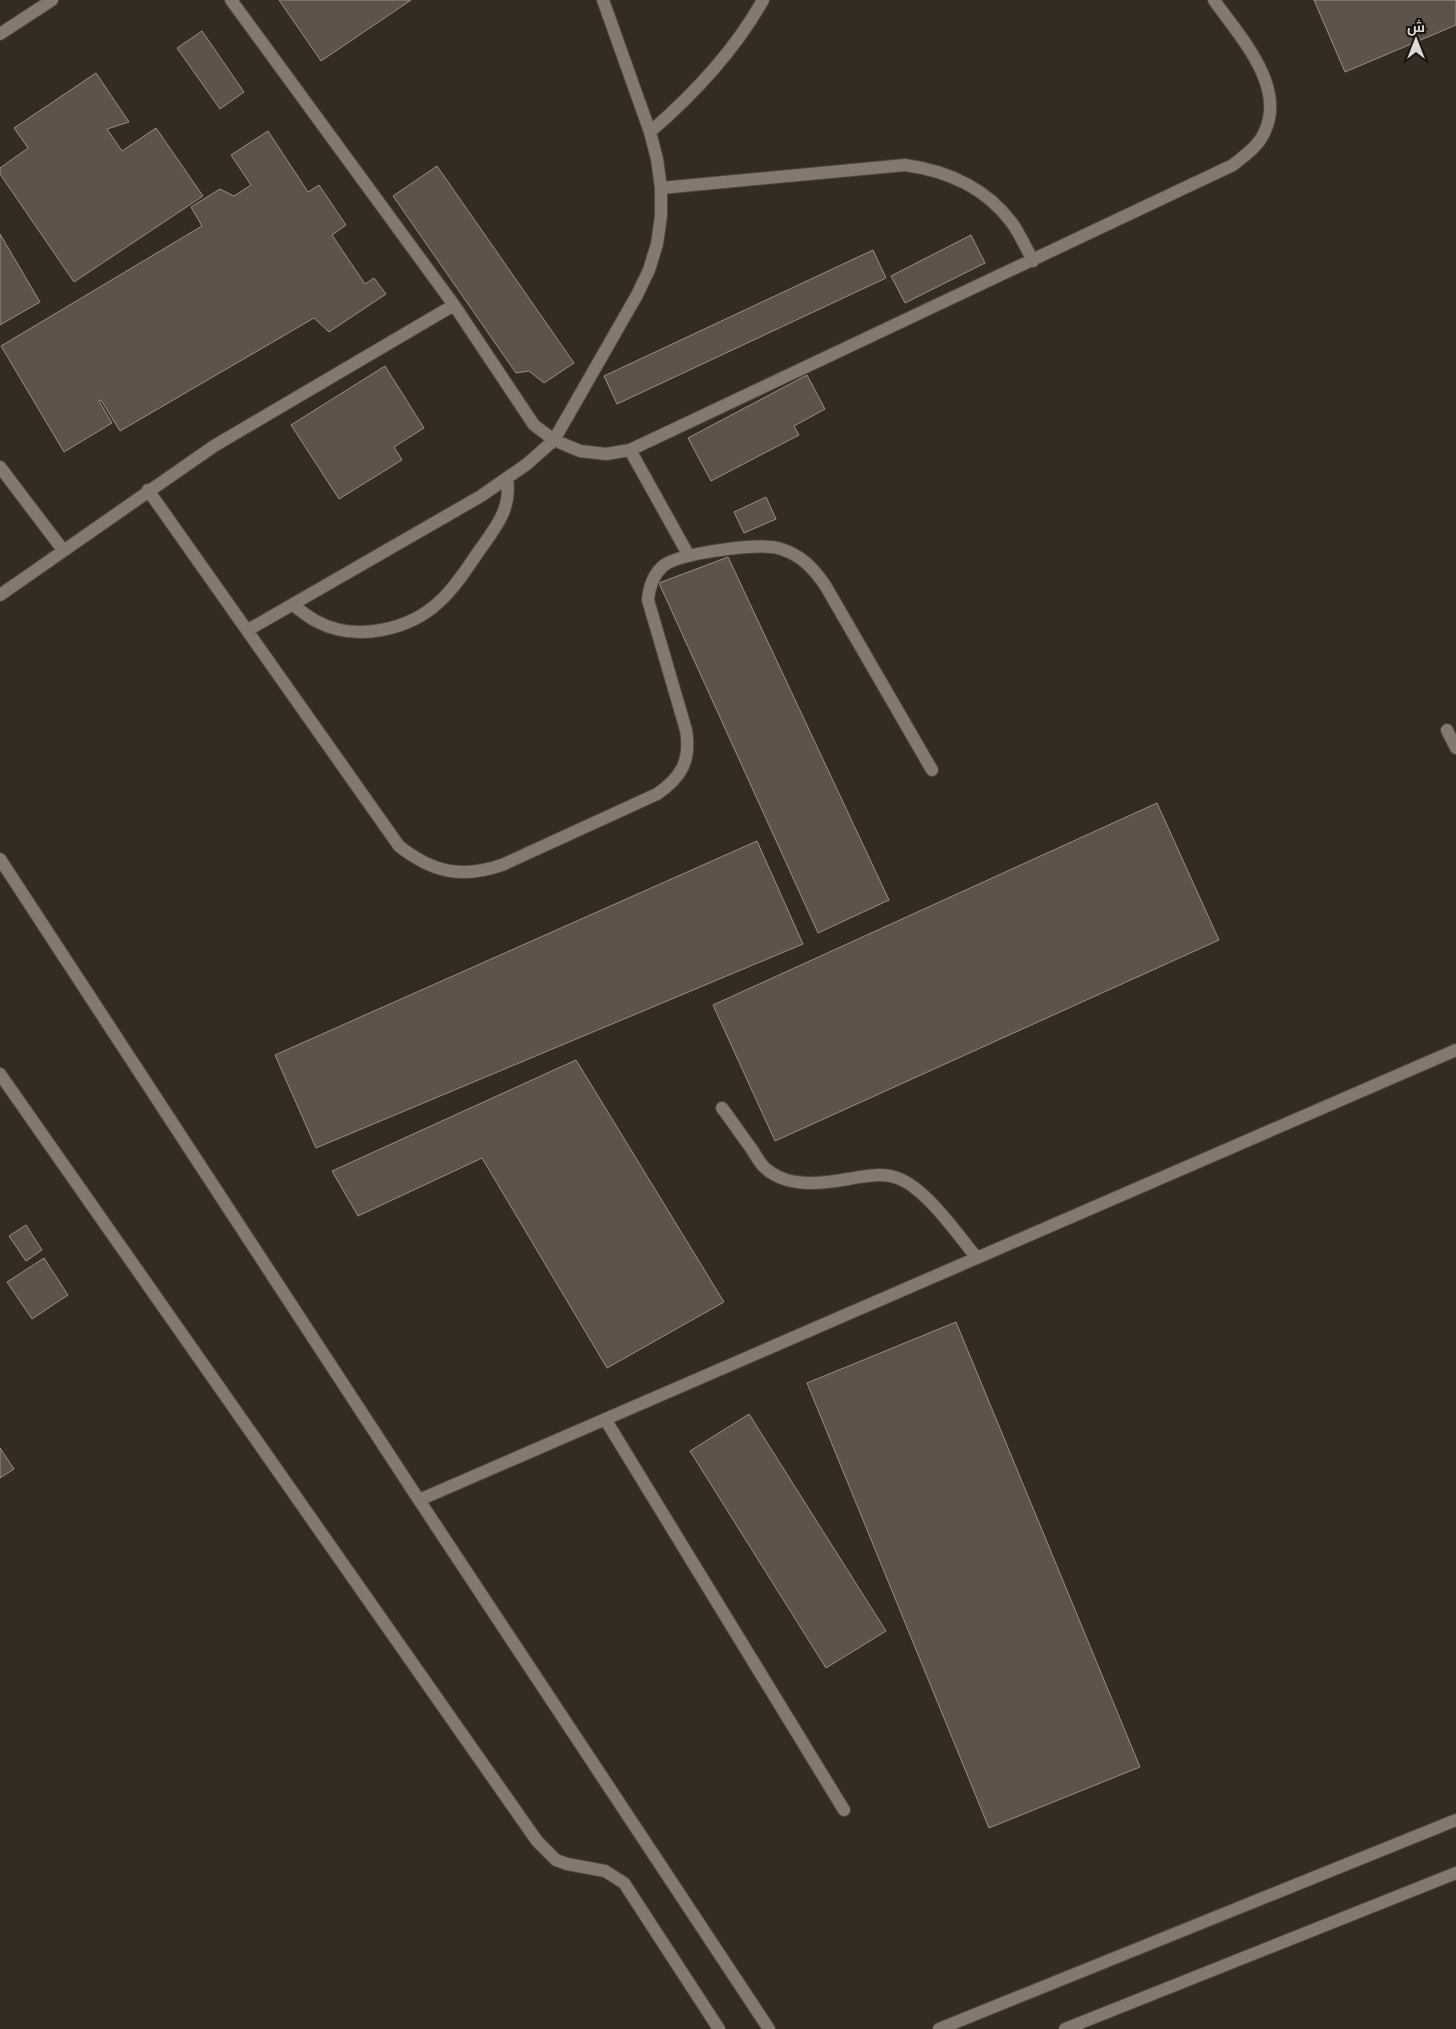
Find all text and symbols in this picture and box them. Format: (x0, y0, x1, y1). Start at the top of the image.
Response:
north arrow (1391, 15, 1441, 65)
text: ش (1407, 17, 1425, 38)

